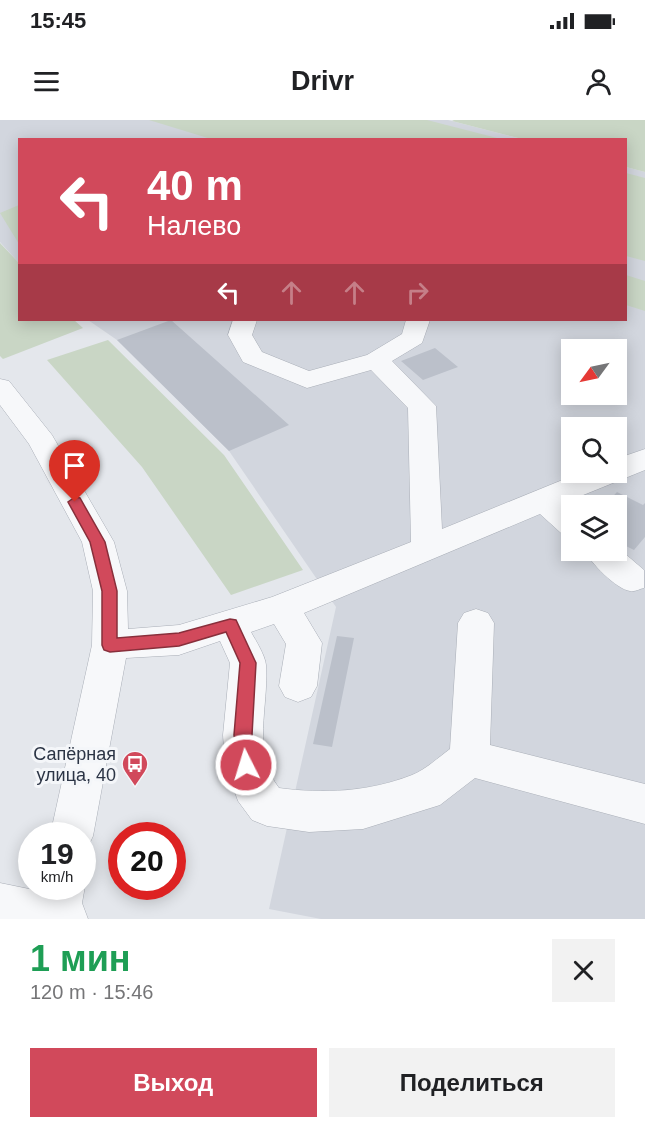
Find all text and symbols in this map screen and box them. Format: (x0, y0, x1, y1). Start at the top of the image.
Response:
text: 15:45 (30, 8, 86, 33)
icon: menu (30, 65, 63, 98)
icon: person (582, 65, 615, 98)
text: Drivr (291, 66, 354, 96)
icon: left (48, 162, 126, 240)
text: 40 m (147, 162, 243, 209)
text: Налево (147, 211, 241, 241)
icon: left (212, 276, 245, 309)
icon: ahead (275, 276, 308, 309)
icon: ahead (338, 276, 371, 309)
icon: right (401, 276, 434, 309)
north arrow (561, 339, 627, 405)
map controls (561, 339, 627, 561)
button: search (561, 417, 627, 483)
pin (49, 440, 100, 502)
icon: arrive (58, 449, 91, 482)
button: layers (561, 495, 627, 561)
position arrow (214, 733, 278, 797)
place label: Сапёрная улица, 40 (33, 744, 116, 785)
bus stop icon: Сапёрная улица, 40 (120, 749, 150, 787)
speed limit sign: 20 (108, 822, 186, 900)
text: 19 (40, 837, 74, 870)
text: km/h (41, 868, 73, 885)
text: 1 мин (30, 938, 131, 979)
button: close (552, 939, 615, 1002)
text: 120 m · 15:46 (30, 981, 153, 1003)
button: Выход (30, 1048, 317, 1117)
button: Поделиться (329, 1048, 615, 1117)

